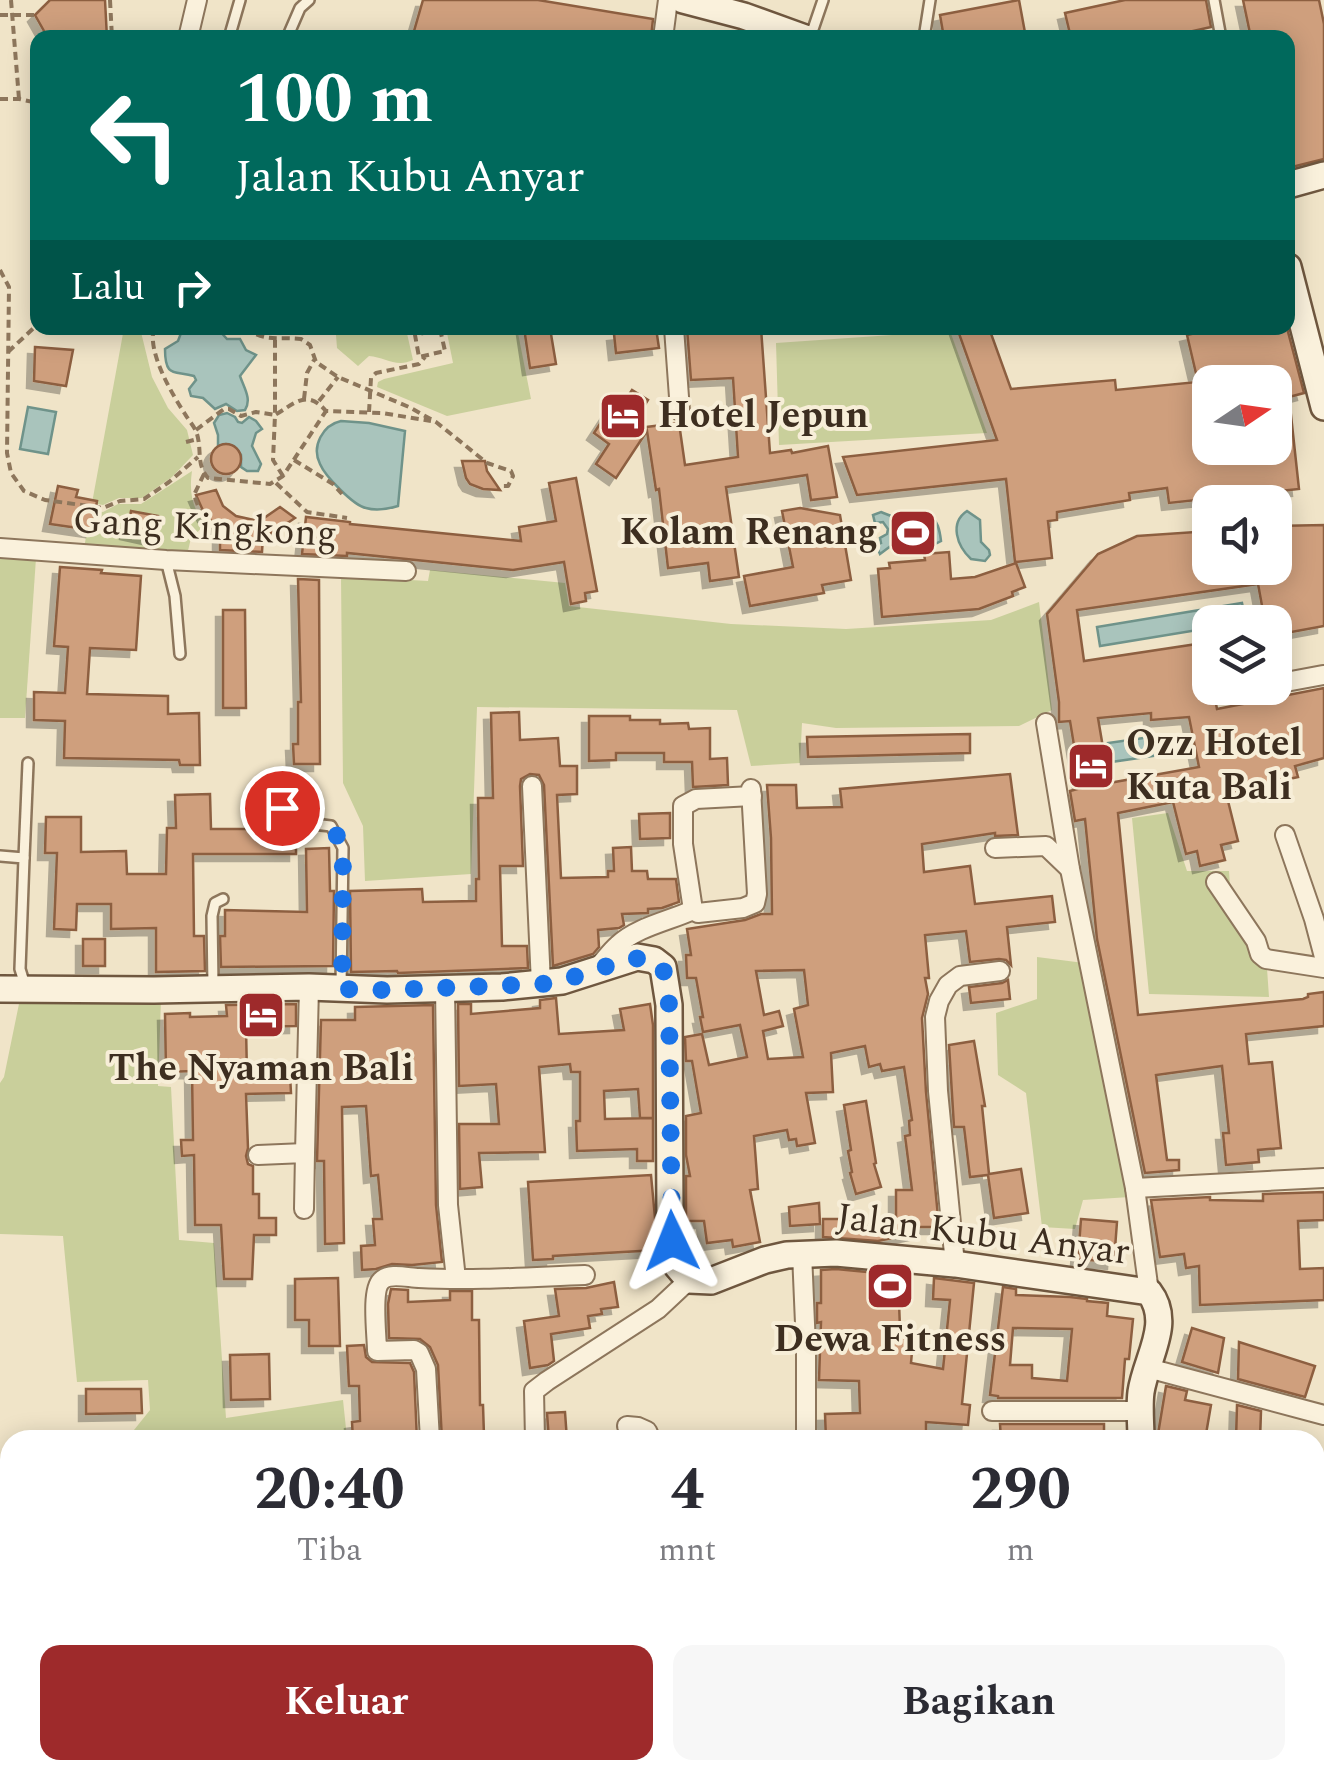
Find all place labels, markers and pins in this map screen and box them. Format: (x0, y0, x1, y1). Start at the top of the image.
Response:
place label: Hotel Jepun (658, 387, 869, 445)
hotel icon: Hotel Jepun (597, 390, 649, 442)
place label: Kolam Renang (620, 504, 878, 562)
sports icon: Kolam Renang (887, 507, 939, 559)
place label: Ozz Hotel Kuta Bali (1126, 715, 1302, 817)
hotel icon: Ozz Hotel Kuta Bali (1065, 740, 1117, 792)
pin (240, 766, 325, 851)
hotel icon: The Nyaman Bali (235, 989, 287, 1041)
place label: The Nyaman Bali (108, 1040, 414, 1098)
sports icon: Dewa Fitness (864, 1260, 916, 1312)
place label: Dewa Fitness (774, 1311, 1006, 1369)

